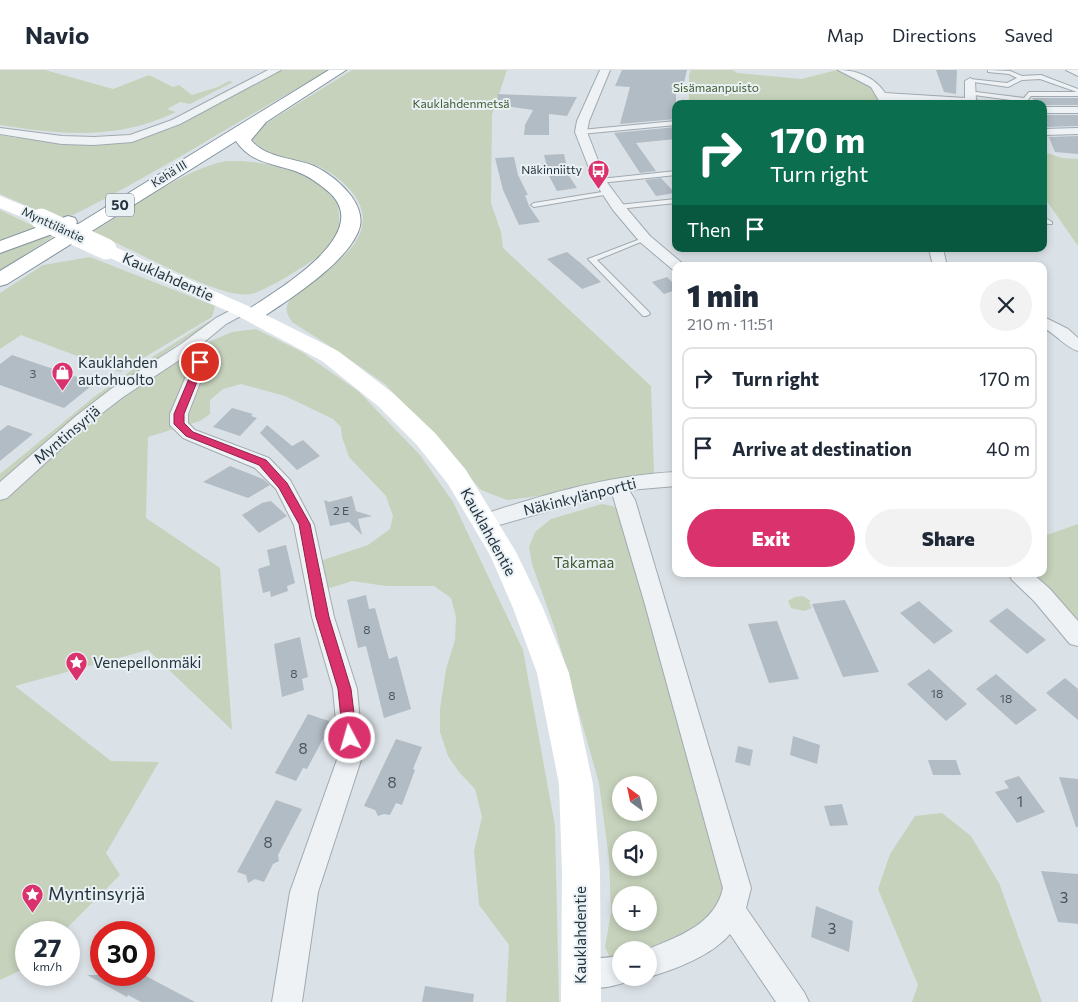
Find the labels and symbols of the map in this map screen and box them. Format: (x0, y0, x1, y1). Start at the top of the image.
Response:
park label: Sisämaanpuisto (673, 80, 759, 94)
park label: Kauklahdenmetsä (412, 96, 510, 110)
street label: Kehä III (148, 157, 189, 190)
bus stop icon: Näkinniitty (586, 158, 610, 189)
place label: Näkinniitty (521, 162, 582, 176)
road number: 50 (106, 194, 134, 216)
street label: Mynttiläntie (20, 203, 87, 245)
street label: Kauklahdentie (120, 248, 217, 304)
pin (179, 341, 221, 383)
place label: Kauklahden autohuolto (78, 353, 158, 388)
shop icon: Kauklahden autohuolto (50, 360, 74, 391)
house number: 3 (30, 366, 37, 380)
street label: Myntinsyrjä (30, 401, 103, 467)
street label: Näkinkylänportti (521, 473, 638, 519)
street label: Kauklahdentie (457, 484, 520, 579)
house number: 2 E (333, 503, 349, 517)
park label: Takamaa (554, 553, 614, 571)
house number: 8 (363, 622, 371, 636)
place icon: Venepellonmäki (65, 651, 89, 682)
place label: Venepellonmäki (93, 653, 201, 671)
house number: 8 (290, 666, 298, 680)
house number: 18 (931, 686, 943, 700)
house number: 8 (388, 688, 396, 702)
house number: 18 (1000, 691, 1012, 705)
position arrow (323, 711, 375, 763)
house number: 8 (298, 739, 308, 757)
house number: 8 (387, 773, 397, 791)
north arrow (612, 776, 658, 821)
house number: 1 (1017, 792, 1023, 810)
house number: 8 (263, 833, 273, 851)
place icon: Myntinsyrjä (20, 882, 44, 913)
place label: Myntinsyrjä (48, 882, 145, 904)
street label: Kauklahdentie (571, 886, 589, 984)
house number: 3 (1060, 888, 1068, 906)
house number: 3 (828, 919, 836, 937)
speed limit sign: 30 (90, 921, 155, 986)

